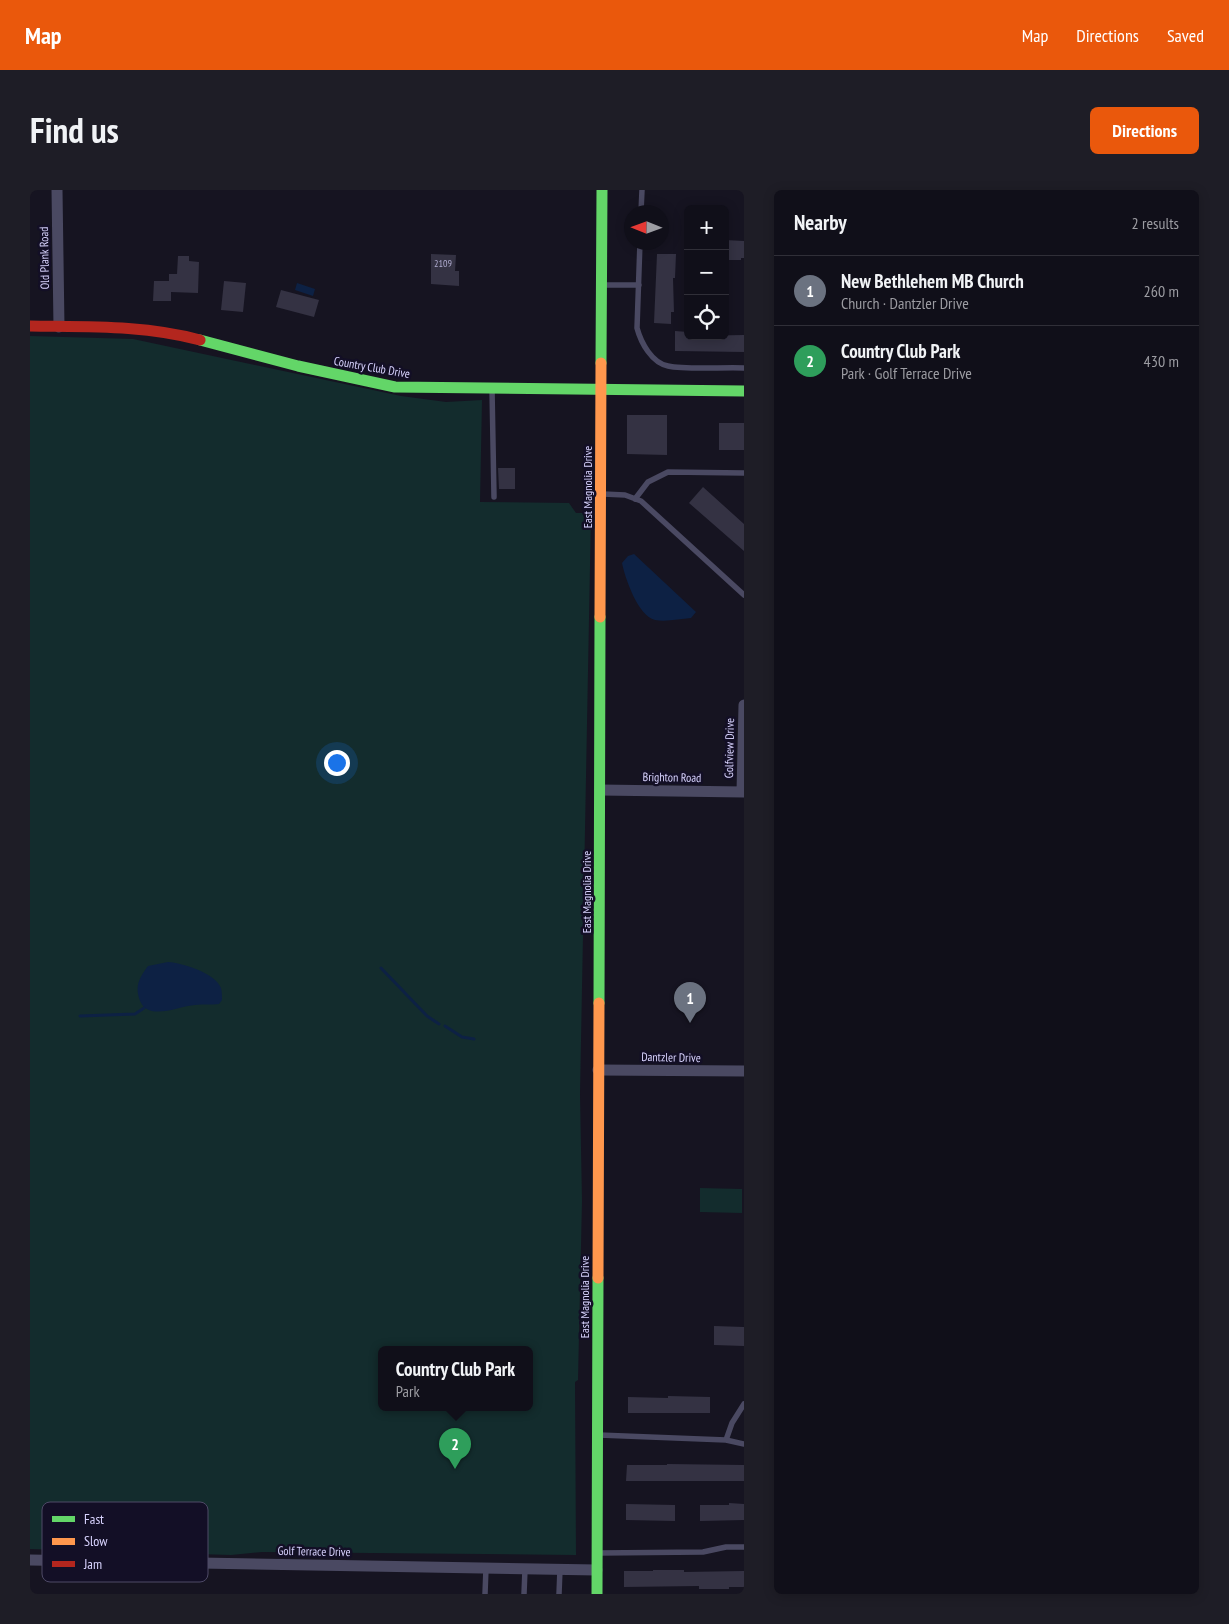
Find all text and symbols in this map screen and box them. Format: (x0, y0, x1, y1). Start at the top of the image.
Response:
text: Map (25, 20, 62, 51)
text: Map (1022, 24, 1048, 47)
text: Directions (1076, 24, 1139, 47)
text: Saved (1167, 24, 1204, 47)
text: Find us (30, 107, 119, 153)
button: Directions (1090, 107, 1199, 154)
north arrow (624, 205, 669, 250)
map controls (684, 205, 729, 340)
button: + (684, 205, 729, 250)
text: Nearby (794, 209, 847, 236)
text: 2 results (1132, 213, 1179, 233)
street label: Old Plank Road (36, 226, 52, 290)
button: − (684, 250, 729, 295)
house number: 2109 (434, 257, 452, 270)
text: New Bethlehem MB Church (841, 269, 1024, 293)
text: 1 (806, 281, 814, 301)
text: 260 m (1144, 281, 1179, 301)
text: Church · Dantzler Drive (841, 293, 969, 313)
button: locate (684, 295, 729, 340)
text: Country Club Park (841, 339, 960, 363)
text: 2 (806, 351, 814, 371)
text: 430 m (1144, 351, 1179, 371)
street label: Country Club Drive (333, 353, 411, 381)
text: Park · Golf Terrace Drive (841, 363, 972, 383)
street label: East Magnolia Drive (580, 446, 595, 528)
street label: Golfview Drive (721, 718, 737, 778)
your location (324, 750, 350, 776)
street label: Brighton Road (643, 769, 701, 785)
street label: East Magnolia Drive (579, 851, 594, 933)
pin: 1 (674, 982, 706, 1023)
street label: Dantzler Drive (641, 1049, 701, 1065)
street label: East Magnolia Drive (577, 1256, 592, 1338)
popup (378, 1346, 533, 1411)
text: Country Club Park (396, 1357, 515, 1381)
text: Park (396, 1381, 420, 1401)
pin: 2 (439, 1428, 471, 1469)
legend (42, 1502, 208, 1582)
text: Fast (84, 1510, 104, 1528)
text: Slow (84, 1532, 108, 1550)
street label: Golf Terrace Drive (277, 1543, 351, 1559)
text: Jam (83, 1555, 102, 1573)

